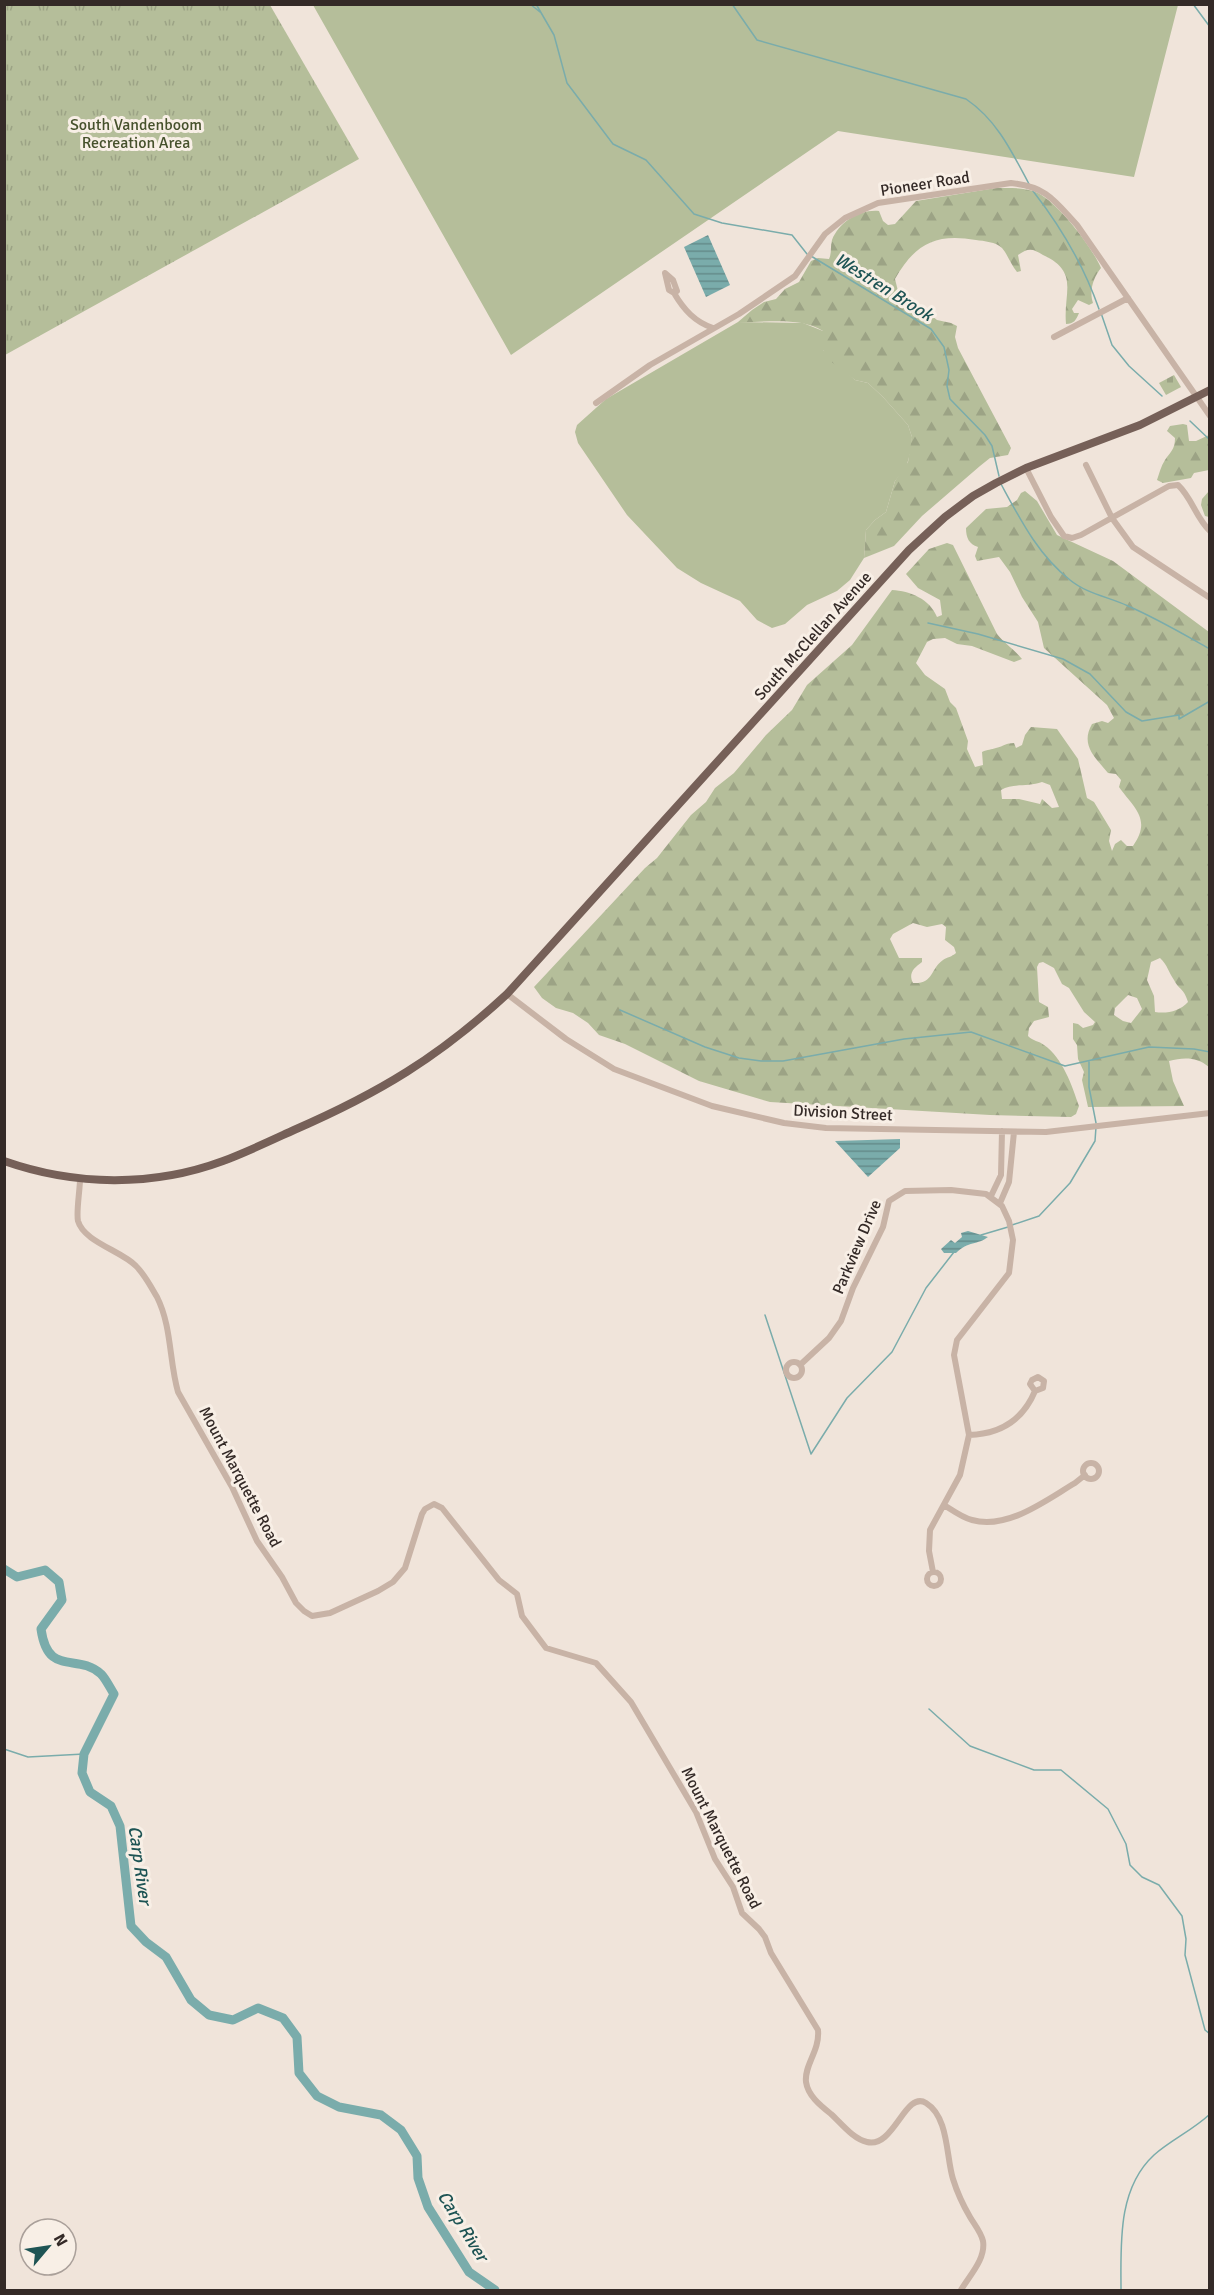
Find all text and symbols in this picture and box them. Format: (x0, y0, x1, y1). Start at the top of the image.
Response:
park label: South Vandenboom Recreation Area (70, 115, 202, 153)
street label: Pioneer Road (879, 167, 971, 201)
water label: Westren Brook (831, 248, 939, 327)
street label: South McClellan Avenue (750, 568, 876, 704)
street label: Division Street (793, 1100, 894, 1126)
street label: Parkview Drive (828, 1197, 886, 1297)
street label: Mount Marquette Road (194, 1403, 286, 1551)
street label: Mount Marquette Road (677, 1764, 765, 1912)
water label: Carp River (124, 1824, 157, 1908)
water label: Carp River (433, 2187, 495, 2267)
north arrow (18, 2217, 78, 2277)
text: N (49, 2230, 72, 2250)

